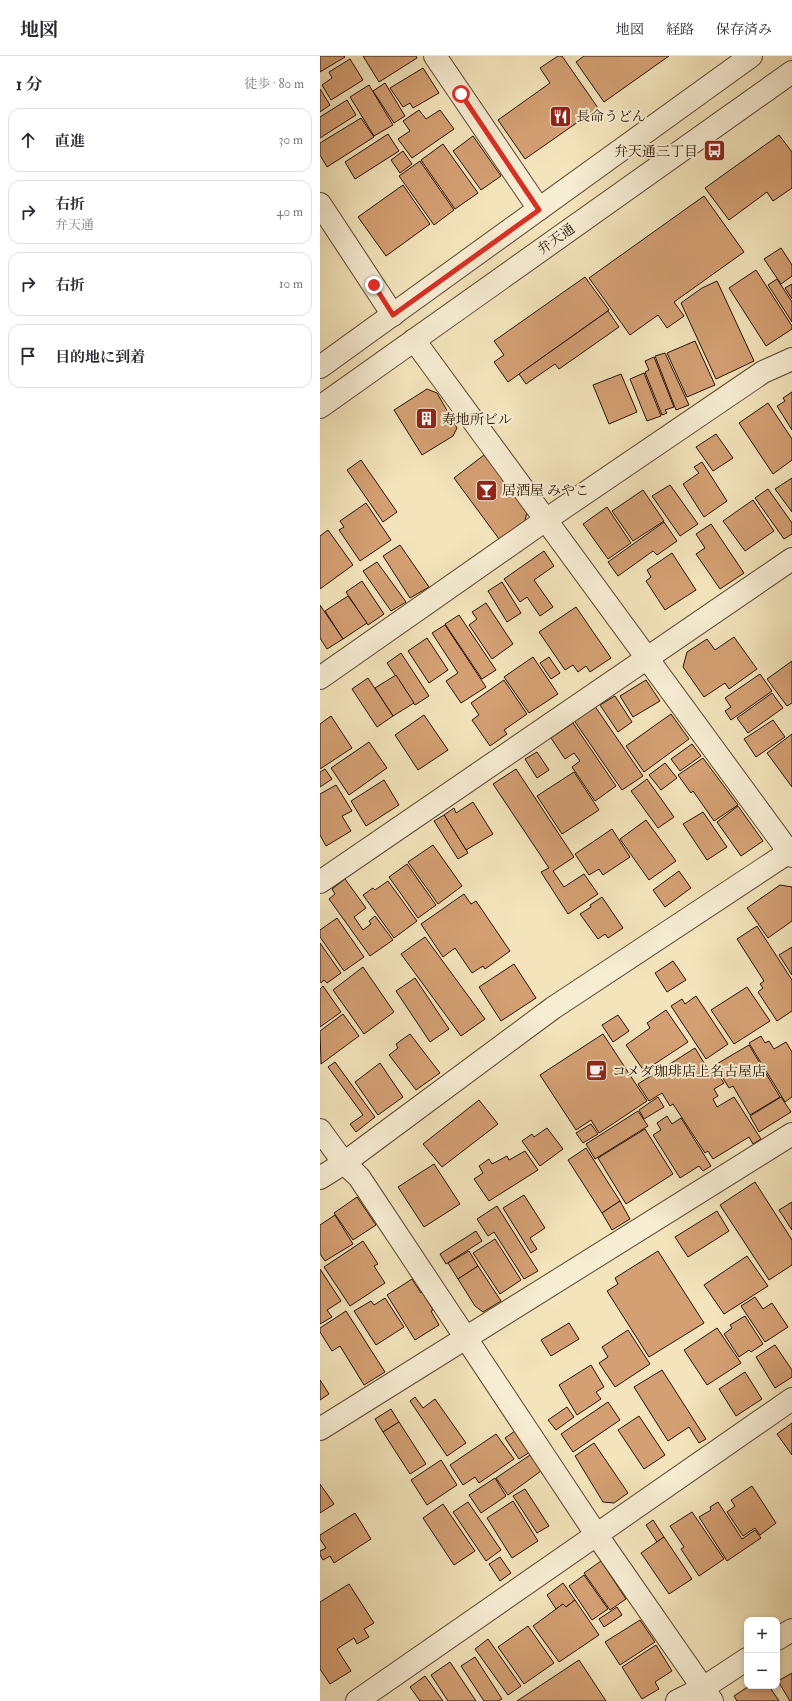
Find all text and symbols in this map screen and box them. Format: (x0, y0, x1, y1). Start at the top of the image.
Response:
text: 地図 (20, 18, 58, 42)
text: 地図 (616, 21, 644, 38)
text: 経路 (666, 21, 694, 38)
text: 保存済み (716, 21, 772, 38)
text: 1 分 (16, 74, 43, 95)
text: 徒歩 · 80 m (244, 76, 304, 92)
route start (452, 85, 470, 103)
restaurant icon: 長命うどん (548, 103, 574, 129)
place label: 長命うどん (576, 108, 646, 125)
icon: ahead (17, 129, 39, 151)
text: 直進 (55, 132, 85, 151)
text: 30 m (279, 132, 303, 148)
bus stop icon: 弁天通三丁目 (701, 138, 727, 164)
place label: 弁天通三丁目 (614, 143, 698, 160)
text: 右折 (55, 195, 85, 214)
icon: right (17, 201, 39, 223)
text: 40 m (277, 204, 303, 220)
text: 弁天通 (55, 217, 94, 233)
street label: 弁天通 (534, 220, 578, 258)
icon: right (17, 273, 39, 295)
text: 右折 (55, 276, 85, 295)
text: 10 m (279, 276, 303, 292)
route end (365, 276, 383, 294)
icon: arrive (17, 345, 39, 367)
text: 目的地に到着 (55, 348, 145, 367)
building icon: 寿地所ビル (413, 406, 439, 432)
place label: 寿地所ビル (442, 411, 512, 428)
bar icon: 居酒屋 みやこ (474, 477, 500, 503)
place label: 居酒屋 みやこ (502, 482, 589, 499)
cafe icon: コメダ珈琲店上名古屋店 (583, 1058, 609, 1084)
place label: コメダ珈琲店上名古屋店 (612, 1063, 766, 1080)
map controls (744, 1617, 780, 1689)
button: + (744, 1617, 780, 1653)
button: − (744, 1653, 780, 1689)

